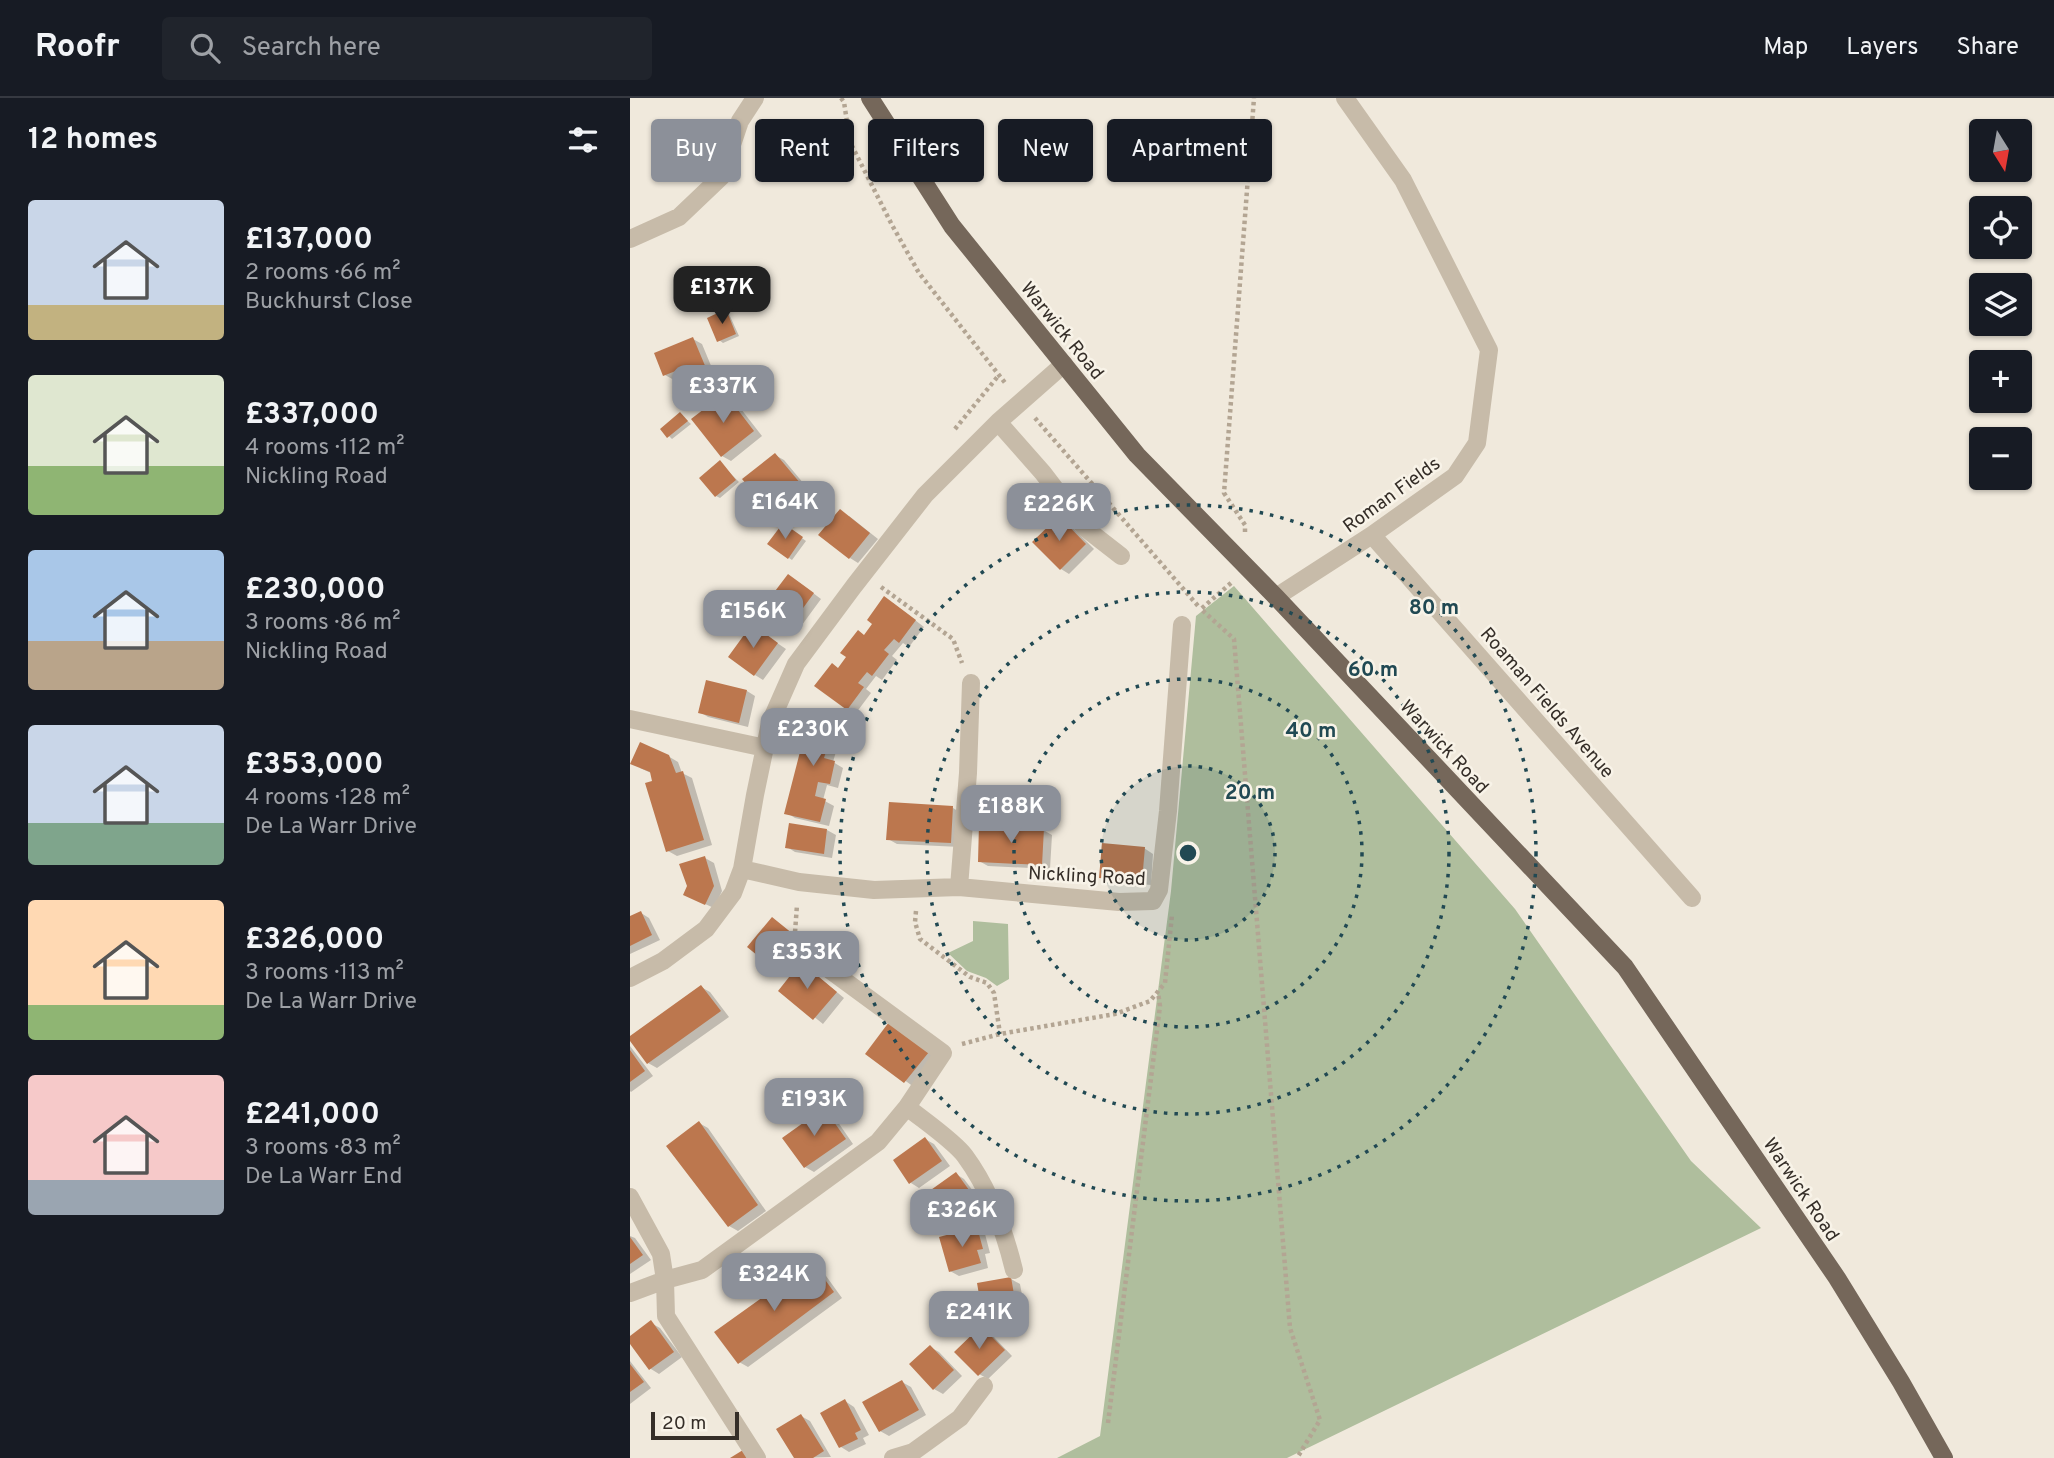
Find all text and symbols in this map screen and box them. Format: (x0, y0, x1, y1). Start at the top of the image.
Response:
search box (162, 17, 652, 80)
text: Roofr (35, 27, 120, 69)
icon: search (186, 29, 224, 67)
text: Search here (242, 32, 381, 65)
text: Map (1763, 33, 1808, 63)
text: Layers (1846, 33, 1918, 63)
text: Share (1956, 33, 2019, 63)
chip: Buy (651, 119, 741, 182)
chip: Rent (755, 119, 854, 182)
chip: Filters (868, 119, 984, 182)
chip: New (998, 119, 1093, 182)
chip: Apartment (1107, 119, 1272, 182)
north arrow (1969, 119, 2032, 182)
map controls (1969, 119, 2032, 490)
icon: filters (564, 121, 602, 159)
text: 12 homes (28, 122, 158, 159)
button: locate (1969, 196, 2032, 259)
text: £137,000 (245, 222, 373, 259)
icon: home (84, 228, 168, 312)
text: 2 rooms · 66 m² (245, 259, 401, 288)
pin: £137K (673, 266, 771, 326)
button: layers (1969, 273, 2032, 336)
text: £137K (689, 274, 755, 303)
street label: Warwick Road (1014, 277, 1108, 385)
text: Buckhurst Close (245, 288, 413, 317)
button: + (1969, 350, 2032, 413)
pin: £337K (674, 366, 772, 425)
text: £337K (688, 373, 758, 402)
text: £337,000 (245, 397, 379, 434)
icon: home (84, 403, 168, 487)
button: − (1969, 427, 2032, 490)
text: 4 rooms · 112 m² (245, 434, 405, 463)
street label: Roman Fields (1339, 452, 1446, 539)
text: Nickling Road (245, 463, 388, 492)
pin: £164K (736, 482, 834, 541)
pin: £226K (1010, 484, 1108, 543)
text: £164K (751, 489, 819, 518)
text: £226K (1023, 491, 1095, 520)
text: £230,000 (245, 572, 386, 609)
icon: home (84, 578, 168, 662)
pin: £156K (704, 590, 802, 650)
text: 80 m (1409, 595, 1459, 622)
text: £156K (719, 598, 787, 627)
text: 3 rooms · 86 m² (245, 609, 401, 638)
street label: Roaman Fields Avenue (1474, 623, 1619, 784)
text: Nickling Road (245, 638, 388, 667)
text: 60 m (1348, 657, 1398, 684)
street label: Warwick Road (1394, 695, 1493, 799)
pin: £230K (764, 708, 862, 768)
text: £230K (777, 716, 849, 745)
text: 40 m (1286, 718, 1336, 745)
text: £353,000 (245, 747, 384, 784)
icon: home (84, 753, 168, 837)
text: 20 m (1225, 780, 1275, 807)
text: 4 rooms · 128 m² (245, 784, 410, 813)
pin: £188K (962, 786, 1060, 845)
text: £188K (977, 793, 1045, 822)
text: De La Warr Drive (245, 813, 417, 842)
centre of rings (1176, 841, 1200, 865)
street label: Nickling Road (1027, 862, 1146, 892)
text: £326,000 (245, 922, 384, 959)
icon: home (84, 928, 168, 1012)
pin: £353K (758, 932, 856, 991)
text: £353K (771, 939, 843, 968)
text: 3 rooms · 113 m² (245, 959, 404, 988)
text: De La Warr Drive (245, 988, 417, 1017)
pin: £193K (765, 1079, 863, 1138)
text: £193K (780, 1086, 848, 1115)
text: £241,000 (245, 1097, 380, 1134)
icon: home (84, 1103, 168, 1187)
text: 3 rooms · 83 m² (245, 1134, 401, 1163)
street label: Warwick Road (1757, 1134, 1844, 1246)
text: De La Warr End (245, 1163, 402, 1192)
pin: £326K (913, 1190, 1011, 1249)
text: £326K (926, 1197, 998, 1226)
pin: £324K (725, 1254, 823, 1313)
text: £324K (738, 1261, 810, 1290)
pin: £241K (930, 1292, 1028, 1351)
text: £241K (945, 1299, 1013, 1328)
scale bar (651, 1409, 738, 1441)
text: 20 m (662, 1412, 706, 1436)

